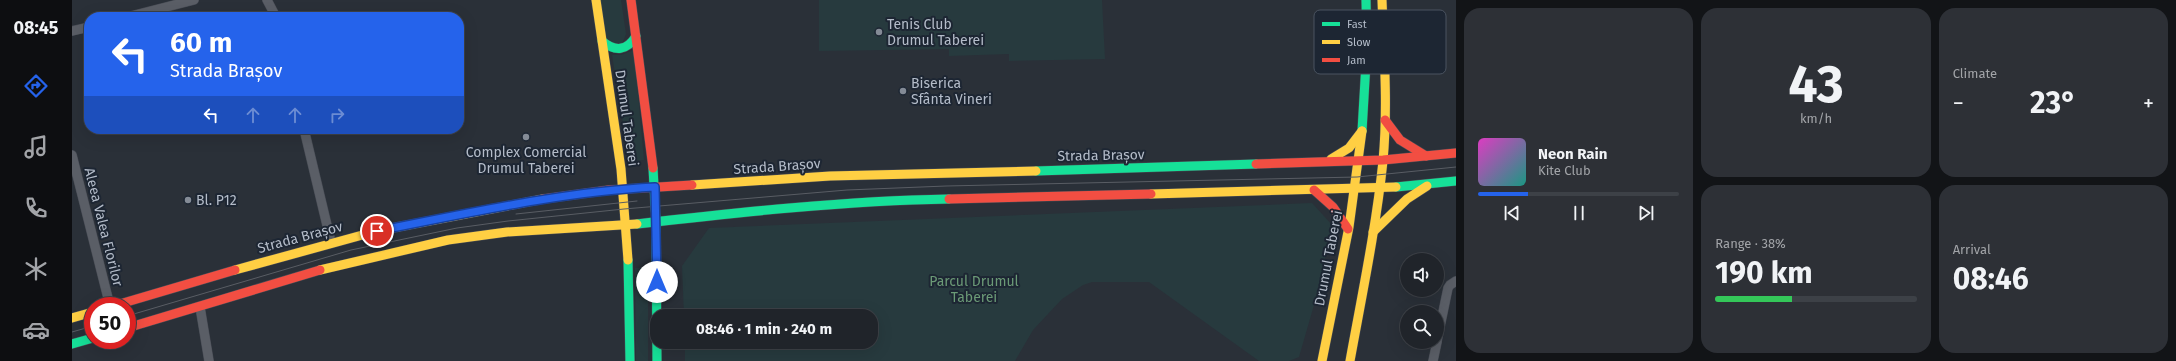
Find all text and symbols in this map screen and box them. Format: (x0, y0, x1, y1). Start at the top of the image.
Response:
legend (1314, 10, 1446, 74)
place label: Tenis Club Drumul Taberei (887, 16, 984, 49)
text: 08:45 (14, 17, 58, 39)
text: Fast (1347, 18, 1367, 31)
text: 60 m (170, 26, 232, 59)
marker: Tenis Club Drumul Taberei (874, 27, 884, 37)
icon: left (104, 28, 156, 80)
text: Slow (1347, 36, 1371, 49)
text: 43 (1788, 53, 1844, 116)
text: Jam (1347, 54, 1366, 67)
text: Strada Brașov (170, 60, 282, 82)
text: Climate (1953, 66, 1997, 81)
street label: Drumul Taberei (611, 69, 642, 167)
icon: directions (22, 72, 50, 100)
place label: Biserica Sfânta Vineri (911, 75, 992, 108)
text: 23° (2030, 85, 2077, 121)
marker: Biserica Sfânta Vineri (898, 86, 908, 96)
text: − (1953, 90, 1964, 117)
text: + (2143, 90, 2154, 117)
icon: left (200, 104, 222, 126)
icon: ahead (242, 104, 264, 126)
icon: ahead (284, 104, 306, 126)
icon: right (326, 104, 348, 126)
text: km/h (1800, 111, 1832, 126)
marker: Complex Comercial Drumul Taberei (521, 132, 531, 142)
icon: music (22, 133, 50, 161)
place label: Complex Comercial Drumul Taberei (466, 144, 586, 177)
text: Neon Rain (1538, 145, 1607, 163)
street label: Strada Brașov (1057, 146, 1145, 166)
street label: Strada Brașov (733, 155, 821, 179)
text: Kite Club (1538, 163, 1591, 178)
street label: Aleea Valea Florilor (81, 166, 127, 289)
place label: Bl. P12 (196, 192, 237, 209)
icon: phone (22, 194, 50, 222)
marker: Bl. P12 (183, 195, 193, 205)
icon: previous (1501, 202, 1523, 224)
icon: pause (1568, 202, 1590, 224)
icon: next (1635, 202, 1657, 224)
street label: Drumul Taberei (1311, 209, 1346, 307)
pin (360, 214, 394, 248)
street label: Strada Brașov (256, 218, 345, 258)
icon: arrive (366, 220, 388, 242)
text: Range · 38% (1715, 236, 1786, 251)
text: Arrival (1953, 242, 1991, 257)
map controls (1400, 253, 1444, 349)
button: sound (1400, 253, 1444, 297)
icon: climate (22, 255, 50, 283)
text: 190 km (1715, 255, 1813, 291)
position arrow (636, 261, 678, 303)
text: 08:46 (1953, 261, 2029, 297)
park label: Parcul Drumul Taberei (929, 273, 1019, 306)
speed limit sign: 50 (84, 297, 136, 349)
button: search (1400, 305, 1444, 349)
icon: car (22, 316, 50, 344)
text: 08:46 · 1 min · 240 m (696, 320, 832, 338)

